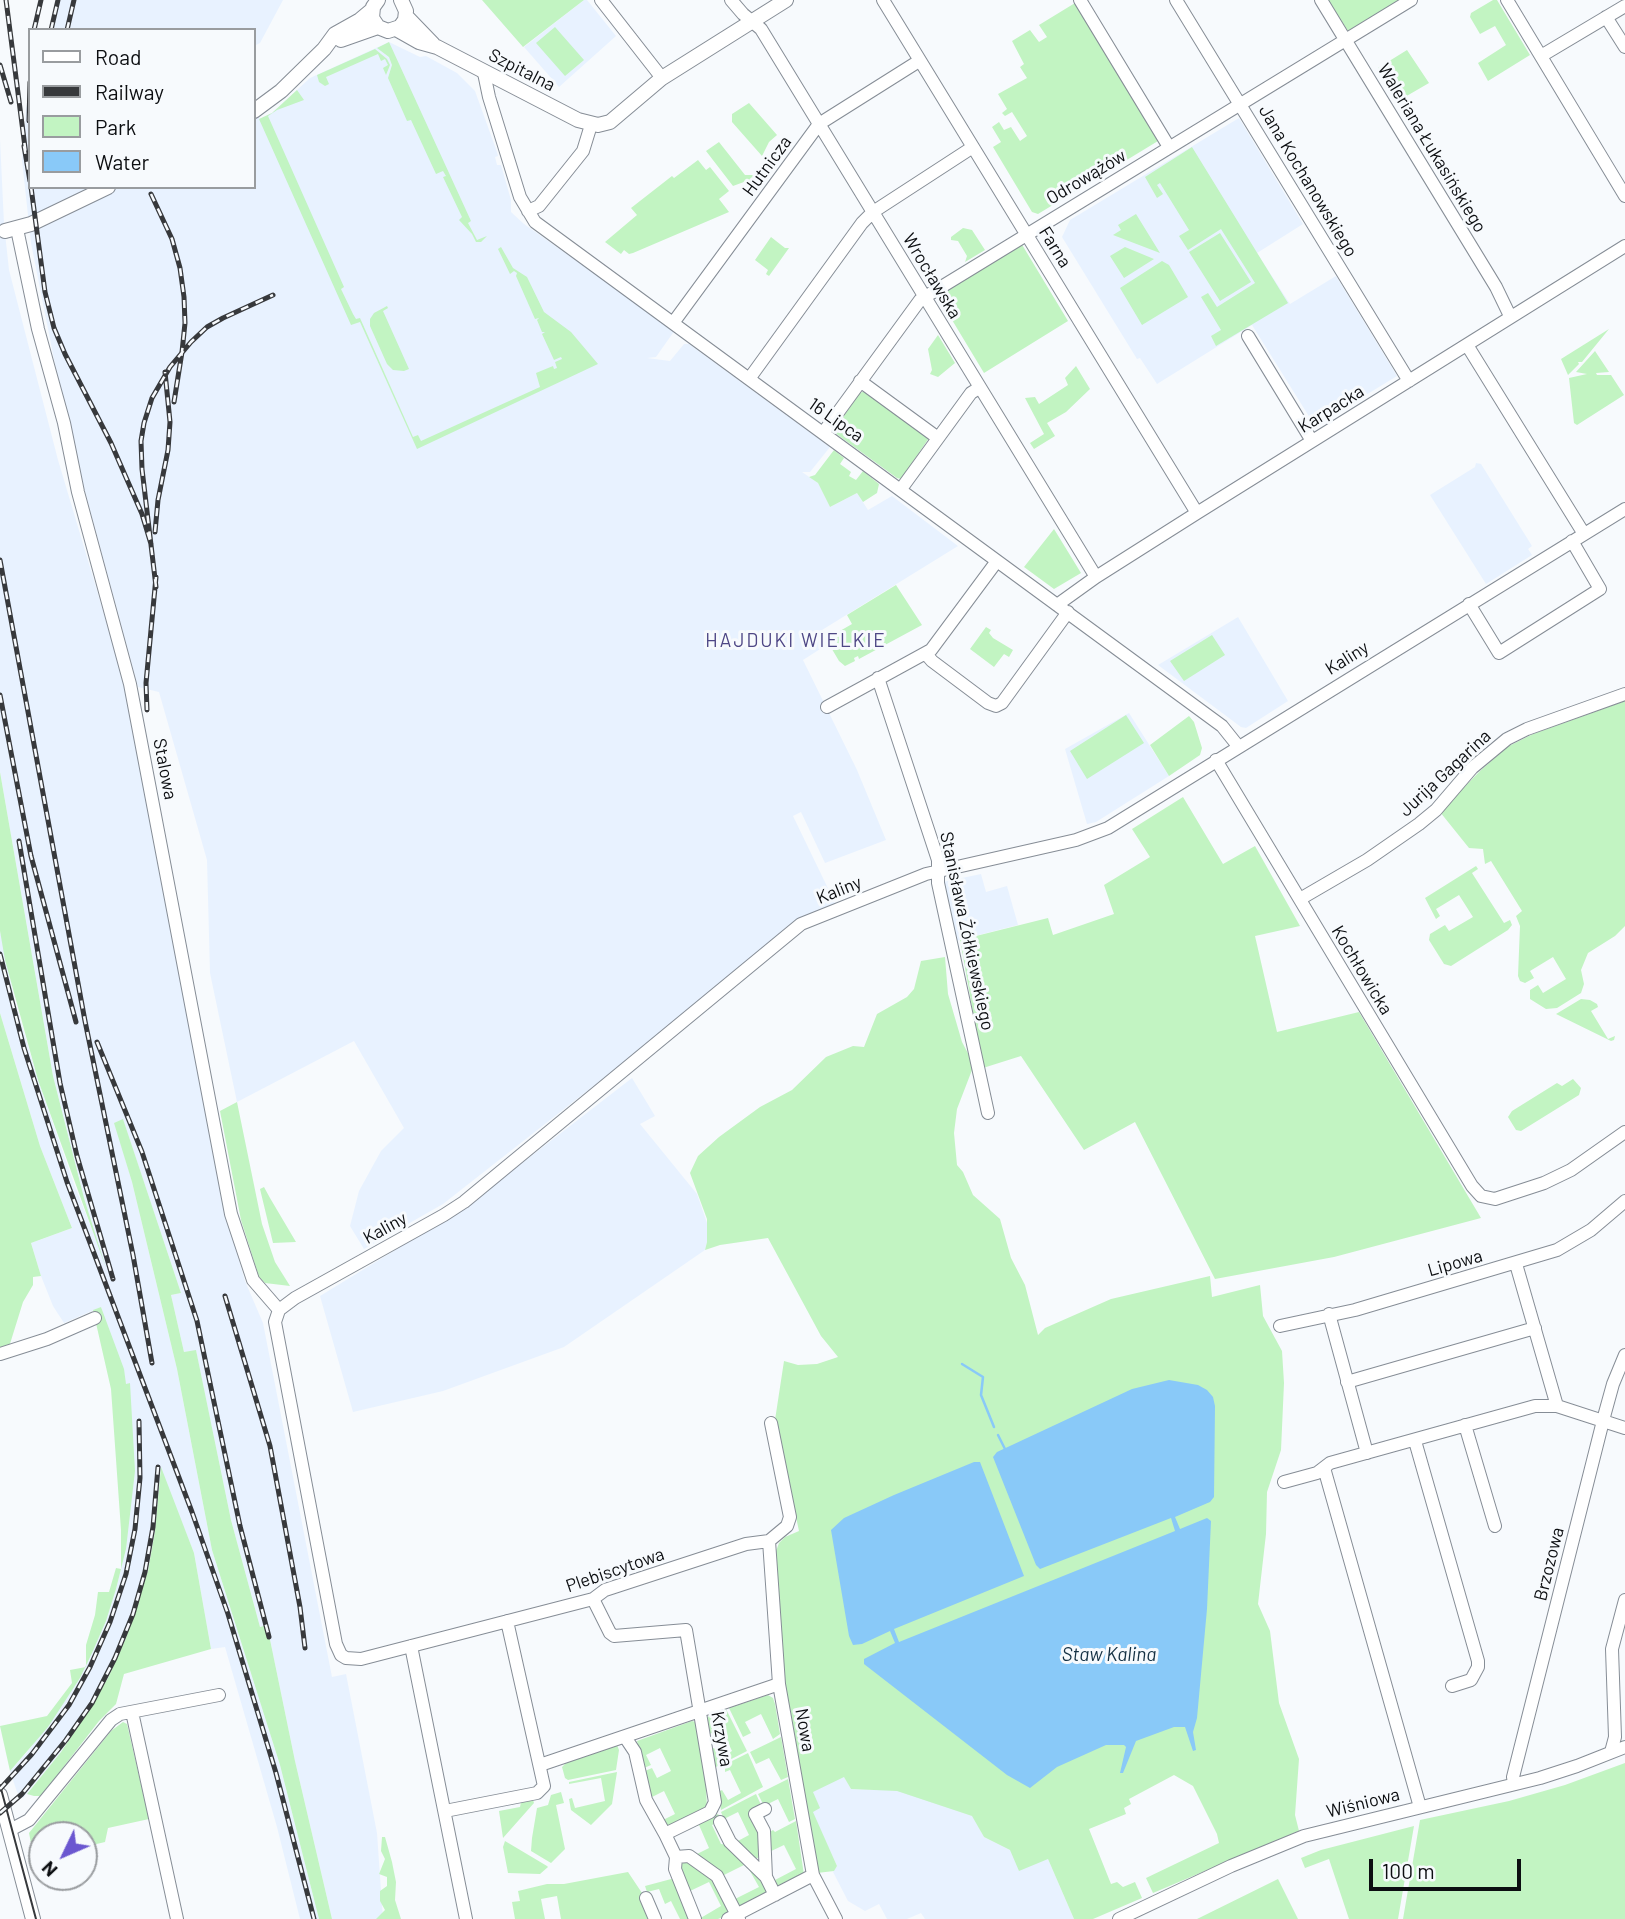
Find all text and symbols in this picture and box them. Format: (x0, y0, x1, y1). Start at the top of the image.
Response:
legend (28, 28, 256, 189)
text: Road (95, 44, 141, 69)
street label: Szpitalna (485, 44, 559, 96)
street label: Waleriana Łukasińskiego (1373, 60, 1491, 236)
text: Railway (95, 79, 164, 104)
street label: Jana Kochanowskiego (1254, 101, 1362, 261)
text: Park (95, 114, 136, 139)
street label: Hutnicza (738, 132, 796, 200)
street label: Odrowążów (1042, 145, 1130, 209)
text: Water (95, 149, 149, 174)
street label: Farna (1034, 222, 1076, 272)
street label: Wrocławska (898, 229, 966, 323)
street label: Karpacka (1294, 380, 1368, 438)
street label: 16 Lipca (804, 393, 868, 447)
district label: HAJDUKI WIELKIE (707, 630, 885, 652)
street label: Kaliny (1321, 636, 1373, 680)
street label: Jurija Gagarina (1395, 725, 1495, 821)
street label: Stalowa (148, 737, 182, 801)
street label: Stanisława Żółkiewskiego (935, 830, 999, 1032)
street label: Kaliny (813, 871, 865, 909)
street label: Kochłowicka (1327, 921, 1397, 1019)
street label: Kaliny (359, 1207, 411, 1249)
street label: Lipowa (1425, 1245, 1485, 1281)
street label: Brzozowa (1529, 1525, 1569, 1603)
street label: Plebiscytowa (563, 1543, 667, 1597)
water label: Staw Kalina (1062, 1644, 1156, 1666)
street label: Nowa (791, 1707, 819, 1753)
street label: Krzywa (707, 1710, 737, 1768)
street label: Wiśniowa (1324, 1783, 1402, 1823)
north arrow (28, 1821, 98, 1891)
scale bar (1373, 1846, 1525, 1890)
text: N (36, 1857, 62, 1882)
text: 100 m (1382, 1858, 1435, 1883)

